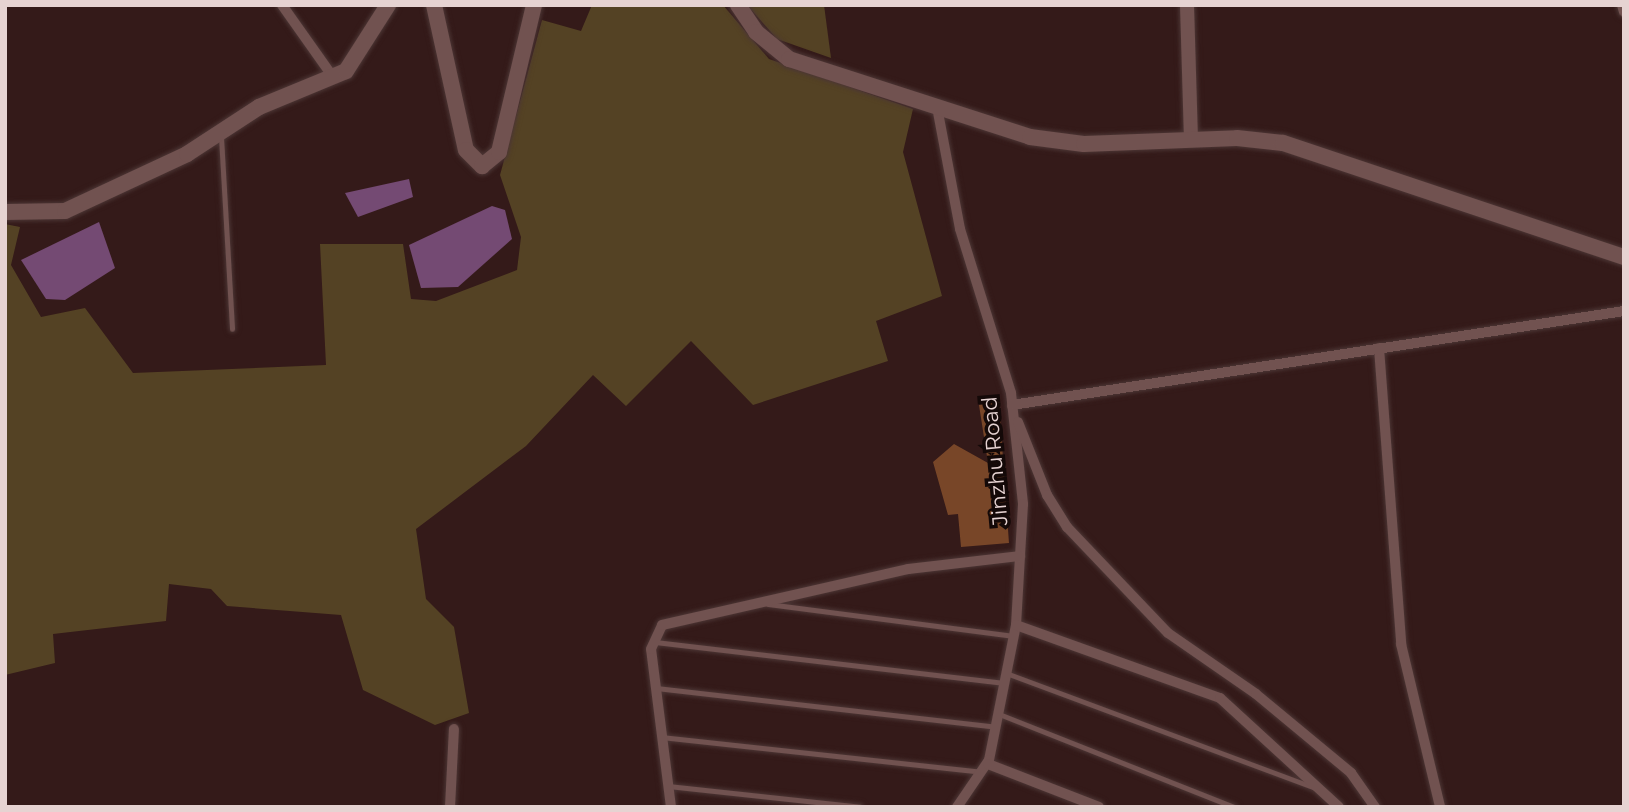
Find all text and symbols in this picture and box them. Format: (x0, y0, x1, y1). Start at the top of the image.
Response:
street label: Jinzhu Road (977, 395, 1013, 527)

